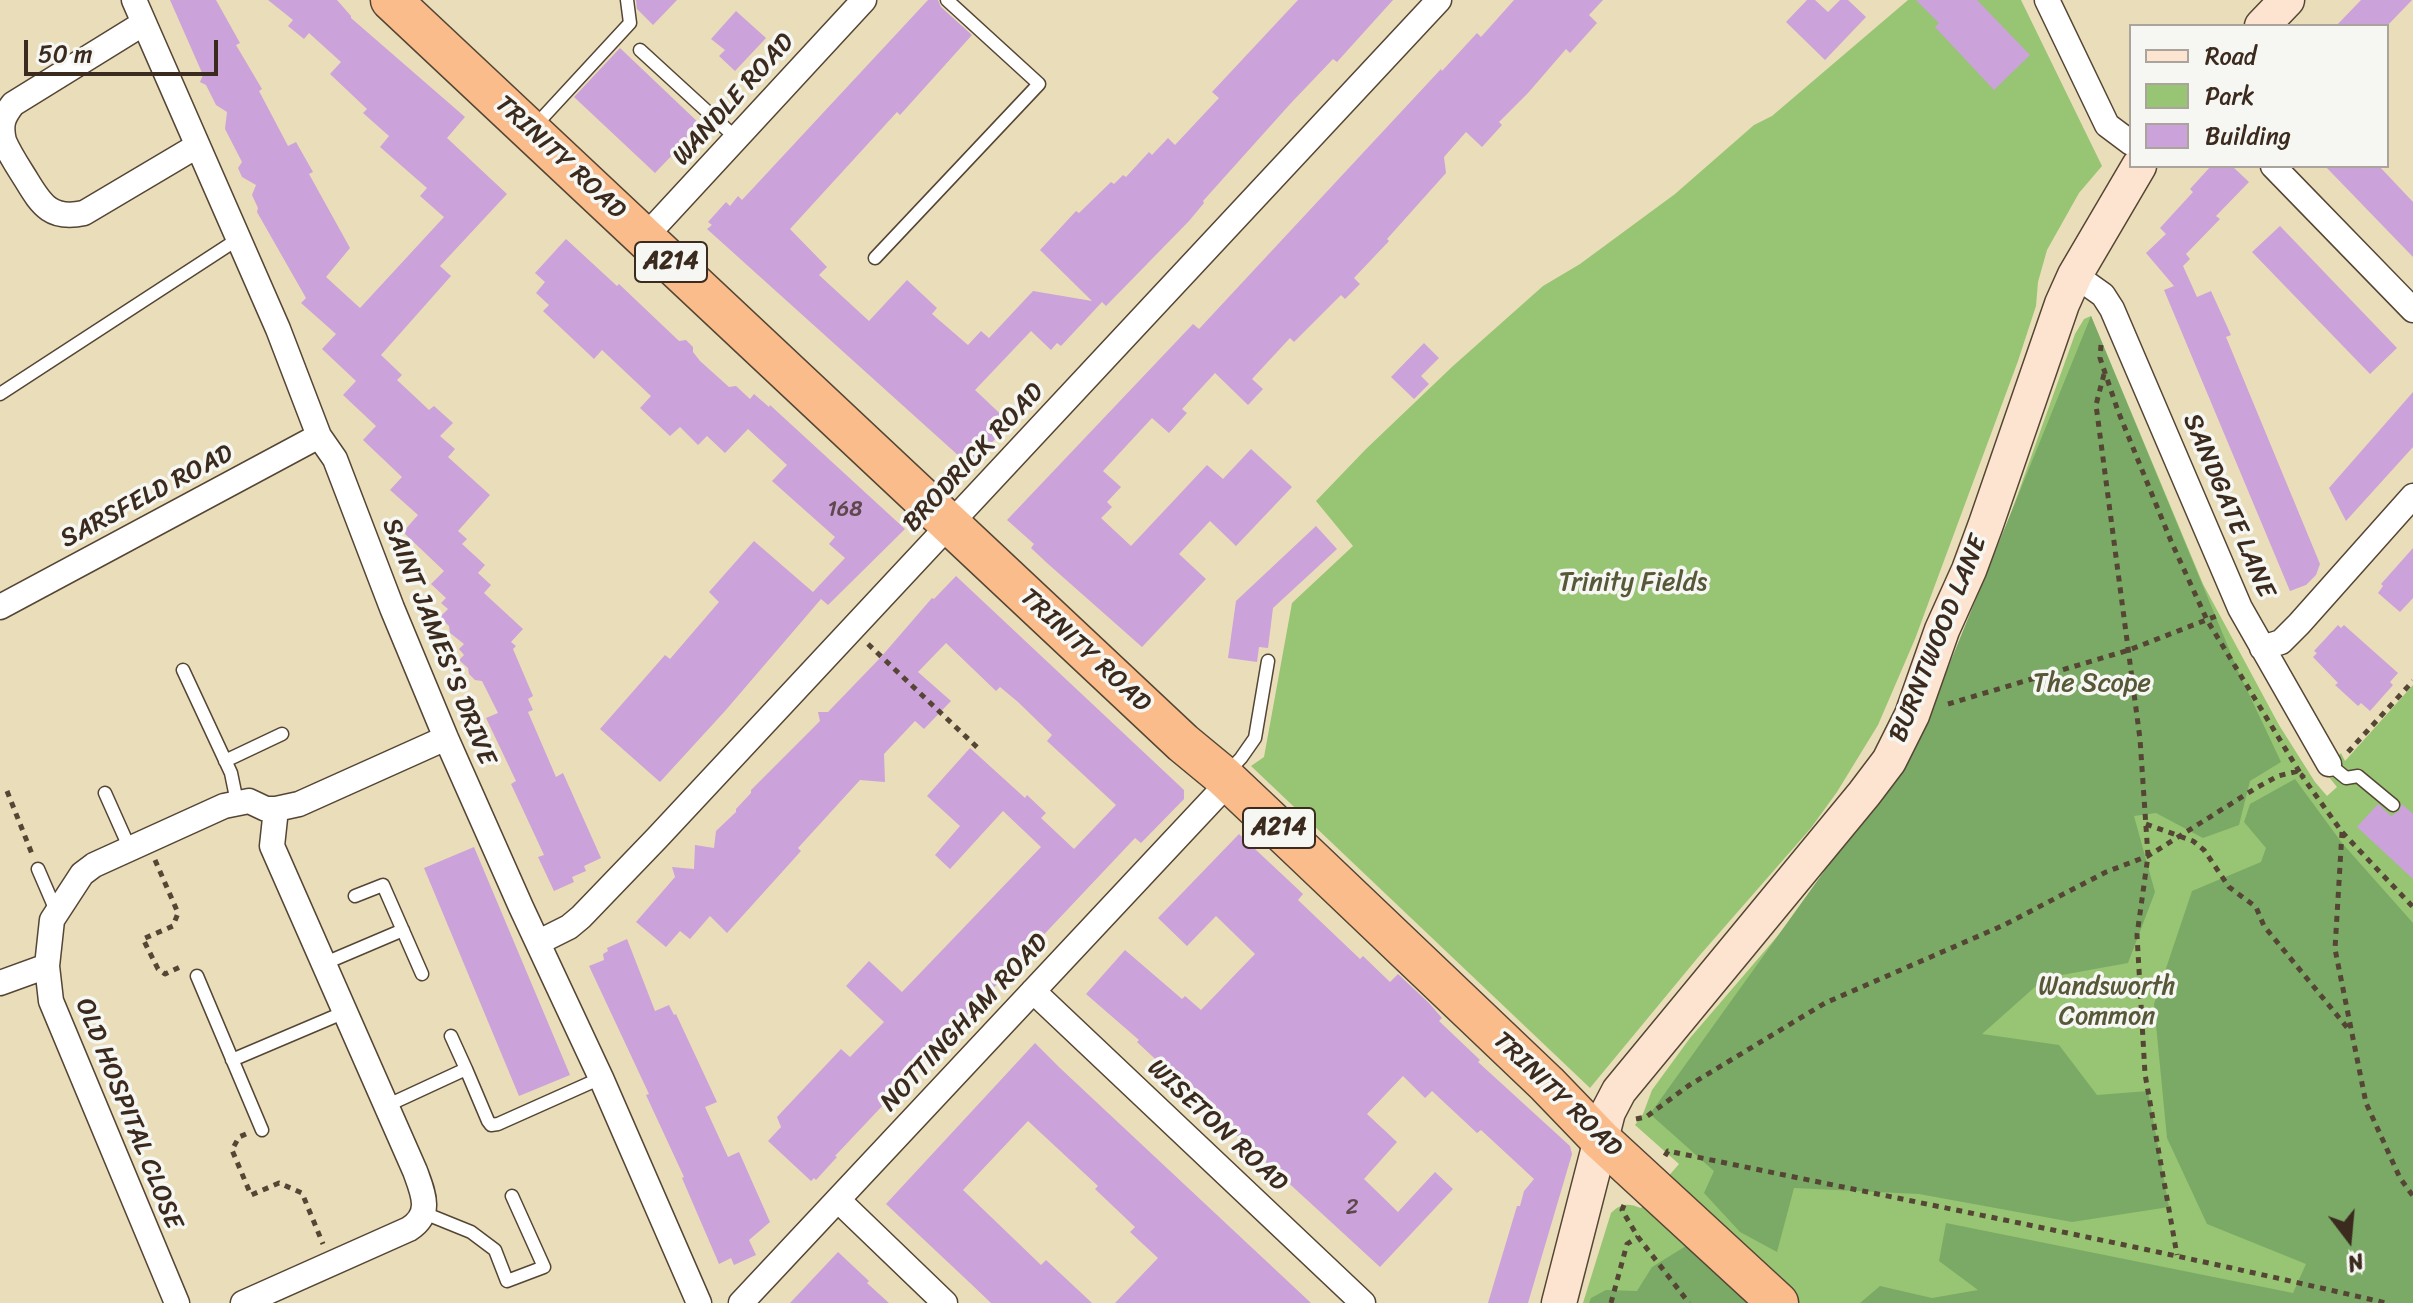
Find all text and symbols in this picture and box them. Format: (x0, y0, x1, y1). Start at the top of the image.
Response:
scale bar (28, 24, 222, 74)
legend (2129, 24, 2389, 168)
street label: WANDLE ROAD (666, 27, 802, 173)
text: 50 m (38, 33, 93, 75)
text: Road (2205, 35, 2256, 77)
text: Park (2205, 75, 2254, 117)
street label: TRINITY ROAD (488, 89, 632, 227)
text: Building (2205, 115, 2291, 157)
road number: A214 (635, 242, 707, 282)
street label: BRODRICK ROAD (897, 377, 1051, 539)
street label: SANDGATE LANE (2175, 409, 2281, 603)
street label: SARSFELD ROAD (55, 438, 239, 556)
house number: 168 (827, 497, 863, 523)
street label: SAINT JAMES'S DRIVE (374, 514, 502, 770)
street label: BURNTWOOD LANE (1883, 531, 1995, 747)
park label: Trinity Fields (1559, 567, 1707, 599)
street label: TRINITY ROAD (1013, 582, 1157, 720)
park label: The Scope (2033, 668, 2151, 700)
road number: A214 (1243, 808, 1315, 848)
street label: NOTTINGHAM ROAD (874, 927, 1056, 1119)
park label: Wandsworth Common (2038, 971, 2176, 1032)
street label: OLD HOSPITAL CLOSE (67, 994, 189, 1234)
street label: TRINITY ROAD (1486, 1026, 1628, 1164)
street label: WISETON ROAD (1140, 1053, 1294, 1199)
house number: 2 (1346, 1195, 1358, 1221)
north arrow (2309, 1199, 2389, 1279)
text: N (2343, 1242, 2368, 1283)

